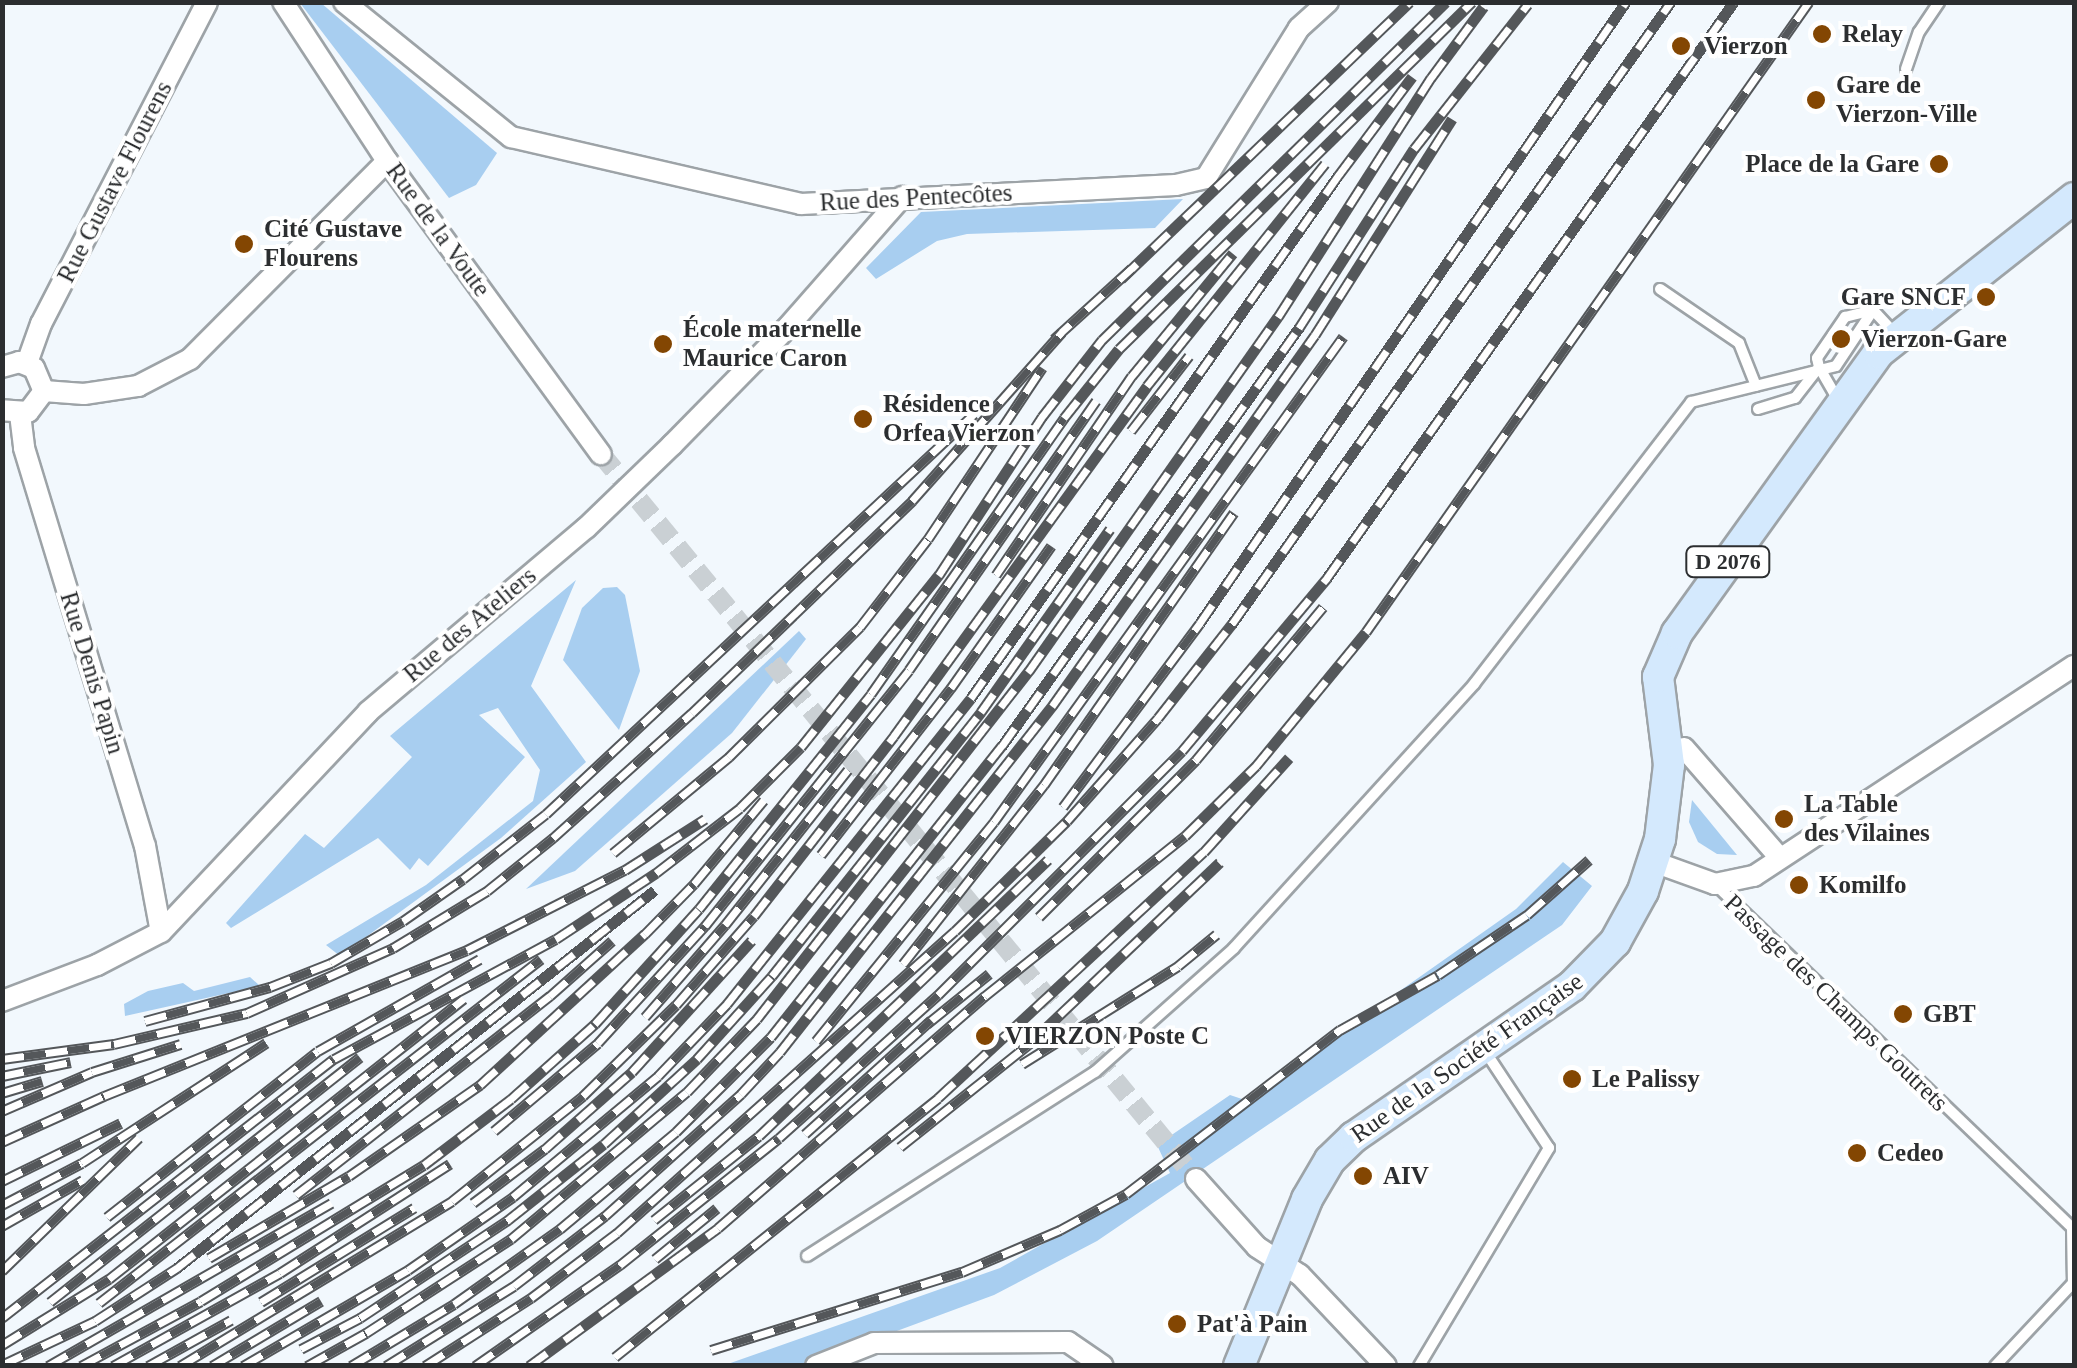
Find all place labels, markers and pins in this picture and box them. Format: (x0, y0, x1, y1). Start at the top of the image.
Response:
place label: Relay (1842, 19, 1903, 49)
marker: Relay (1811, 23, 1833, 45)
place label: Vierzon (1704, 31, 1788, 61)
marker: Vierzon (1668, 33, 1694, 59)
place label: Gare de Vierzon-Ville (1836, 71, 1977, 130)
marker: Gare de Vierzon-Ville (1805, 89, 1827, 111)
place label: Place de la Gare (1745, 149, 1919, 179)
marker: Place de la Gare (1928, 153, 1950, 175)
place label: Cité Gustave Flourens (264, 215, 402, 274)
marker: Cité Gustave Flourens (233, 233, 255, 255)
place label: Gare SNCF (1841, 282, 1966, 312)
marker: Gare SNCF (1975, 286, 1997, 308)
place label: École maternelle Maurice Caron (683, 315, 861, 374)
place label: Vierzon-Gare (1861, 324, 2007, 354)
marker: Vierzon-Gare (1830, 328, 1852, 350)
marker: École maternelle Maurice Caron (652, 333, 674, 355)
place label: Résidence Orfea Vierzon (883, 390, 1035, 449)
marker: Résidence Orfea Vierzon (852, 408, 874, 430)
place label: La Table des Vilaines (1804, 790, 1930, 849)
marker: La Table des Vilaines (1773, 808, 1795, 830)
place label: Komilfo (1819, 870, 1906, 900)
marker: Komilfo (1788, 874, 1810, 896)
place label: GBT (1923, 999, 1976, 1029)
marker: GBT (1892, 1003, 1914, 1025)
place label: VIERZON Poste C (1005, 1021, 1209, 1051)
marker: VIERZON Poste C (974, 1025, 996, 1047)
place label: Le Palissy (1592, 1064, 1700, 1094)
marker: Le Palissy (1561, 1068, 1583, 1090)
place label: Cedeo (1877, 1138, 1944, 1168)
marker: Cedeo (1846, 1142, 1868, 1164)
place label: AIV (1383, 1161, 1429, 1191)
marker: AIV (1352, 1165, 1374, 1187)
place label: Pat'à Pain (1197, 1309, 1307, 1339)
marker: Pat'à Pain (1166, 1313, 1188, 1335)

